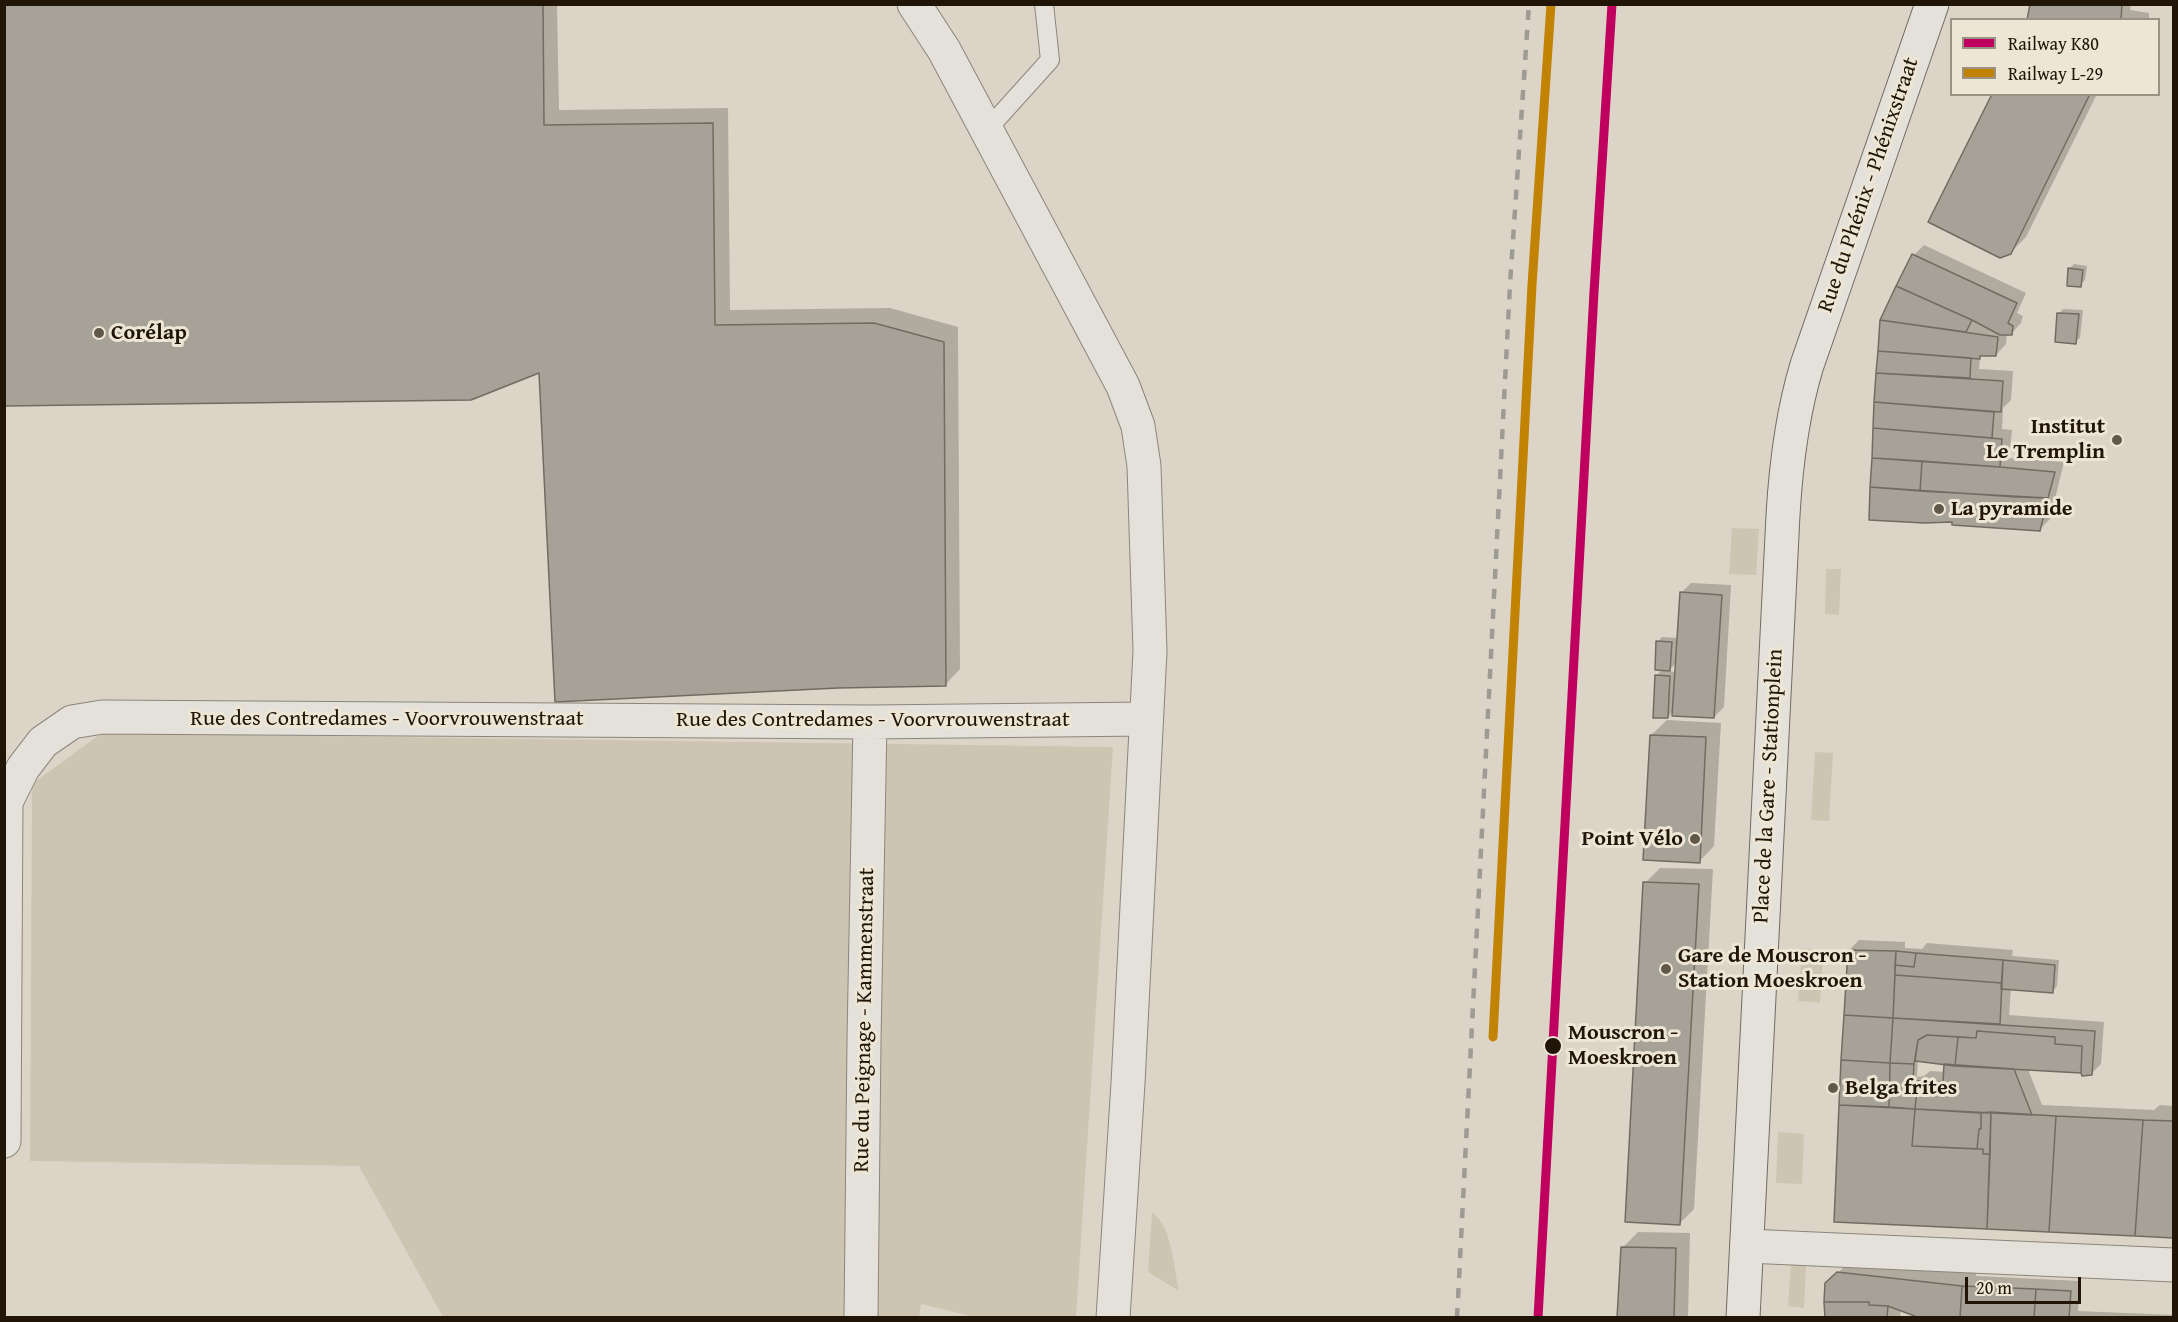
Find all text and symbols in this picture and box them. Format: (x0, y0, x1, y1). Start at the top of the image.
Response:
legend (1950, 18, 2160, 96)
text: Railway K80 (2008, 30, 2099, 57)
street label: Rue du Phénix - Phénixstraat (1813, 54, 1925, 316)
text: Railway L-29 (2008, 60, 2103, 87)
place label: Corélap (111, 320, 187, 346)
marker: Corélap (92, 326, 106, 340)
place label: Institut Le Tremplin (1986, 414, 2105, 466)
marker: Institut Le Tremplin (2110, 433, 2124, 447)
place label: La pyramide (1951, 496, 2073, 522)
marker: La pyramide (1932, 502, 1946, 516)
street label: Place de la Gare - Stationplein (1749, 648, 1789, 924)
street label: Rue des Contredames - Voorvrouwenstraat (190, 706, 584, 732)
street label: Rue des Contredames - Voorvrouwenstraat (676, 707, 1070, 733)
place label: Point Vélo (1581, 826, 1683, 852)
marker: Point Vélo (1688, 832, 1702, 846)
street label: Rue du Peignage - Kammenstraat (849, 867, 881, 1173)
place label: Gare de Mouscron - Station Moeskroen (1678, 943, 1866, 994)
marker: Gare de Mouscron - Station Moeskroen (1659, 962, 1673, 976)
place label: Mouscron - Moeskroen (1568, 1020, 1678, 1072)
marker: Mouscron - Moeskroen (1543, 1036, 1563, 1056)
place label: Belga frites (1845, 1075, 1957, 1101)
marker: Belga frites (1826, 1081, 1840, 1095)
scale bar (1968, 1265, 2084, 1303)
text: 20 m (1976, 1274, 2012, 1301)

